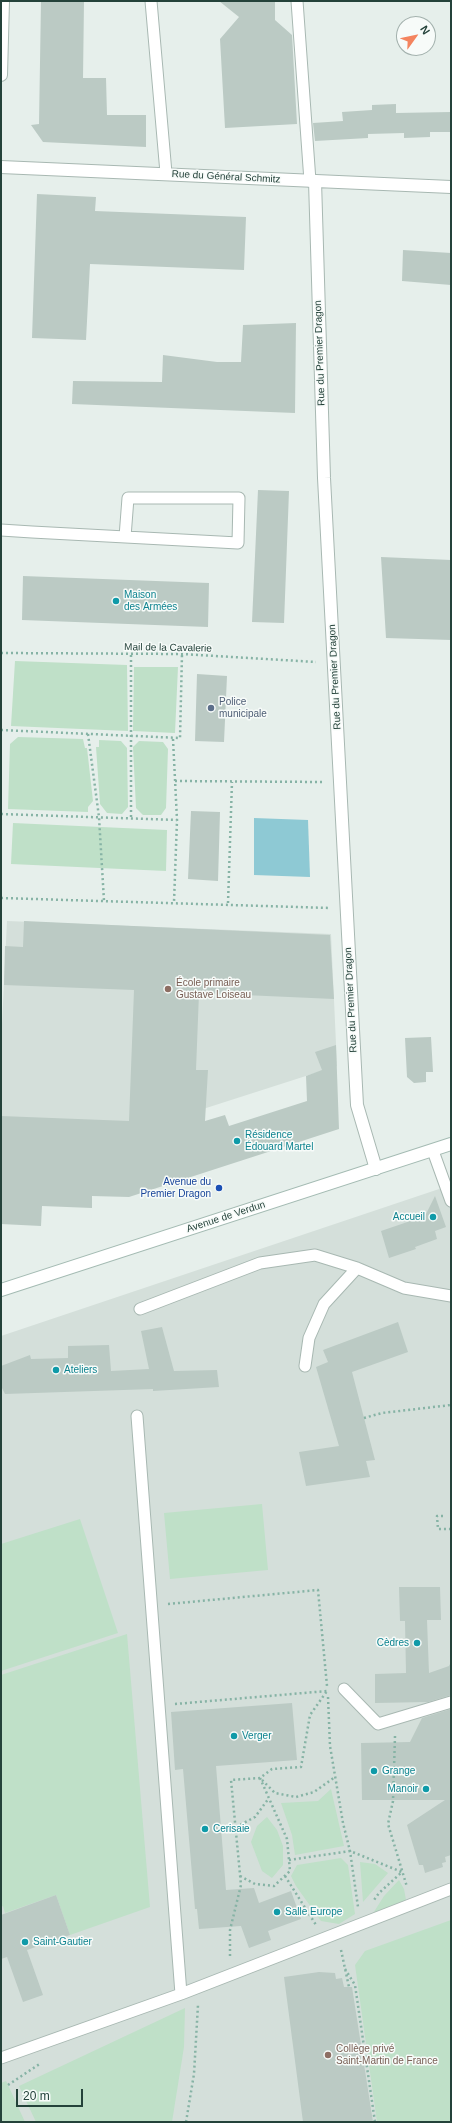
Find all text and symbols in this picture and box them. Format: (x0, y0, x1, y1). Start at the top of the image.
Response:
north arrow (396, 16, 436, 56)
text: N (418, 23, 432, 37)
street label: Rue du Général Schmitz (171, 168, 281, 186)
street label: Rue du Premier Dragon (312, 300, 328, 406)
place label: Maison des Armées (124, 589, 177, 612)
marker: Maison des Armées (111, 596, 121, 606)
street label: Rue du Premier Dragon (326, 624, 344, 730)
street label: Mail de la Cavalerie (124, 641, 212, 655)
place label: Police municipale (219, 696, 267, 720)
marker: Police municipale (206, 703, 216, 713)
street label: Rue du Premier Dragon (342, 947, 360, 1053)
place label: École primaire Gustave Loiseau (176, 977, 251, 1000)
marker: École primaire Gustave Loiseau (163, 984, 173, 994)
place label: Résidence Édouard Martel (245, 1129, 313, 1152)
marker: Résidence Édouard Martel (232, 1136, 242, 1146)
place label: Avenue du Premier Dragon (140, 1176, 211, 1200)
marker: Avenue du Premier Dragon (214, 1183, 224, 1193)
street label: Avenue de Verdun (185, 1199, 267, 1235)
place label: Accueil (393, 1211, 425, 1223)
marker: Accueil (428, 1212, 438, 1222)
place label: Ateliers (64, 1364, 97, 1376)
marker: Ateliers (51, 1365, 61, 1375)
place label: Cèdres (377, 1637, 409, 1649)
marker: Cèdres (412, 1638, 422, 1648)
place label: Verger (242, 1730, 271, 1742)
marker: Verger (229, 1731, 239, 1741)
place label: Grange (382, 1765, 415, 1777)
marker: Grange (369, 1766, 379, 1776)
place label: Manoir (387, 1783, 418, 1795)
marker: Manoir (421, 1784, 431, 1794)
place label: Cerisaie (213, 1823, 250, 1835)
marker: Cerisaie (200, 1824, 210, 1834)
place label: Salle Europe (285, 1906, 342, 1918)
marker: Salle Europe (272, 1907, 282, 1917)
place label: Saint-Gautier (33, 1936, 92, 1948)
marker: Saint-Gautier (20, 1937, 30, 1947)
place label: Collège privé Saint-Martin de France (336, 2043, 438, 2066)
marker: Collège privé Saint-Martin de France (323, 2050, 333, 2060)
scale bar (18, 2081, 85, 2107)
text: 20 m (23, 2089, 50, 2103)

